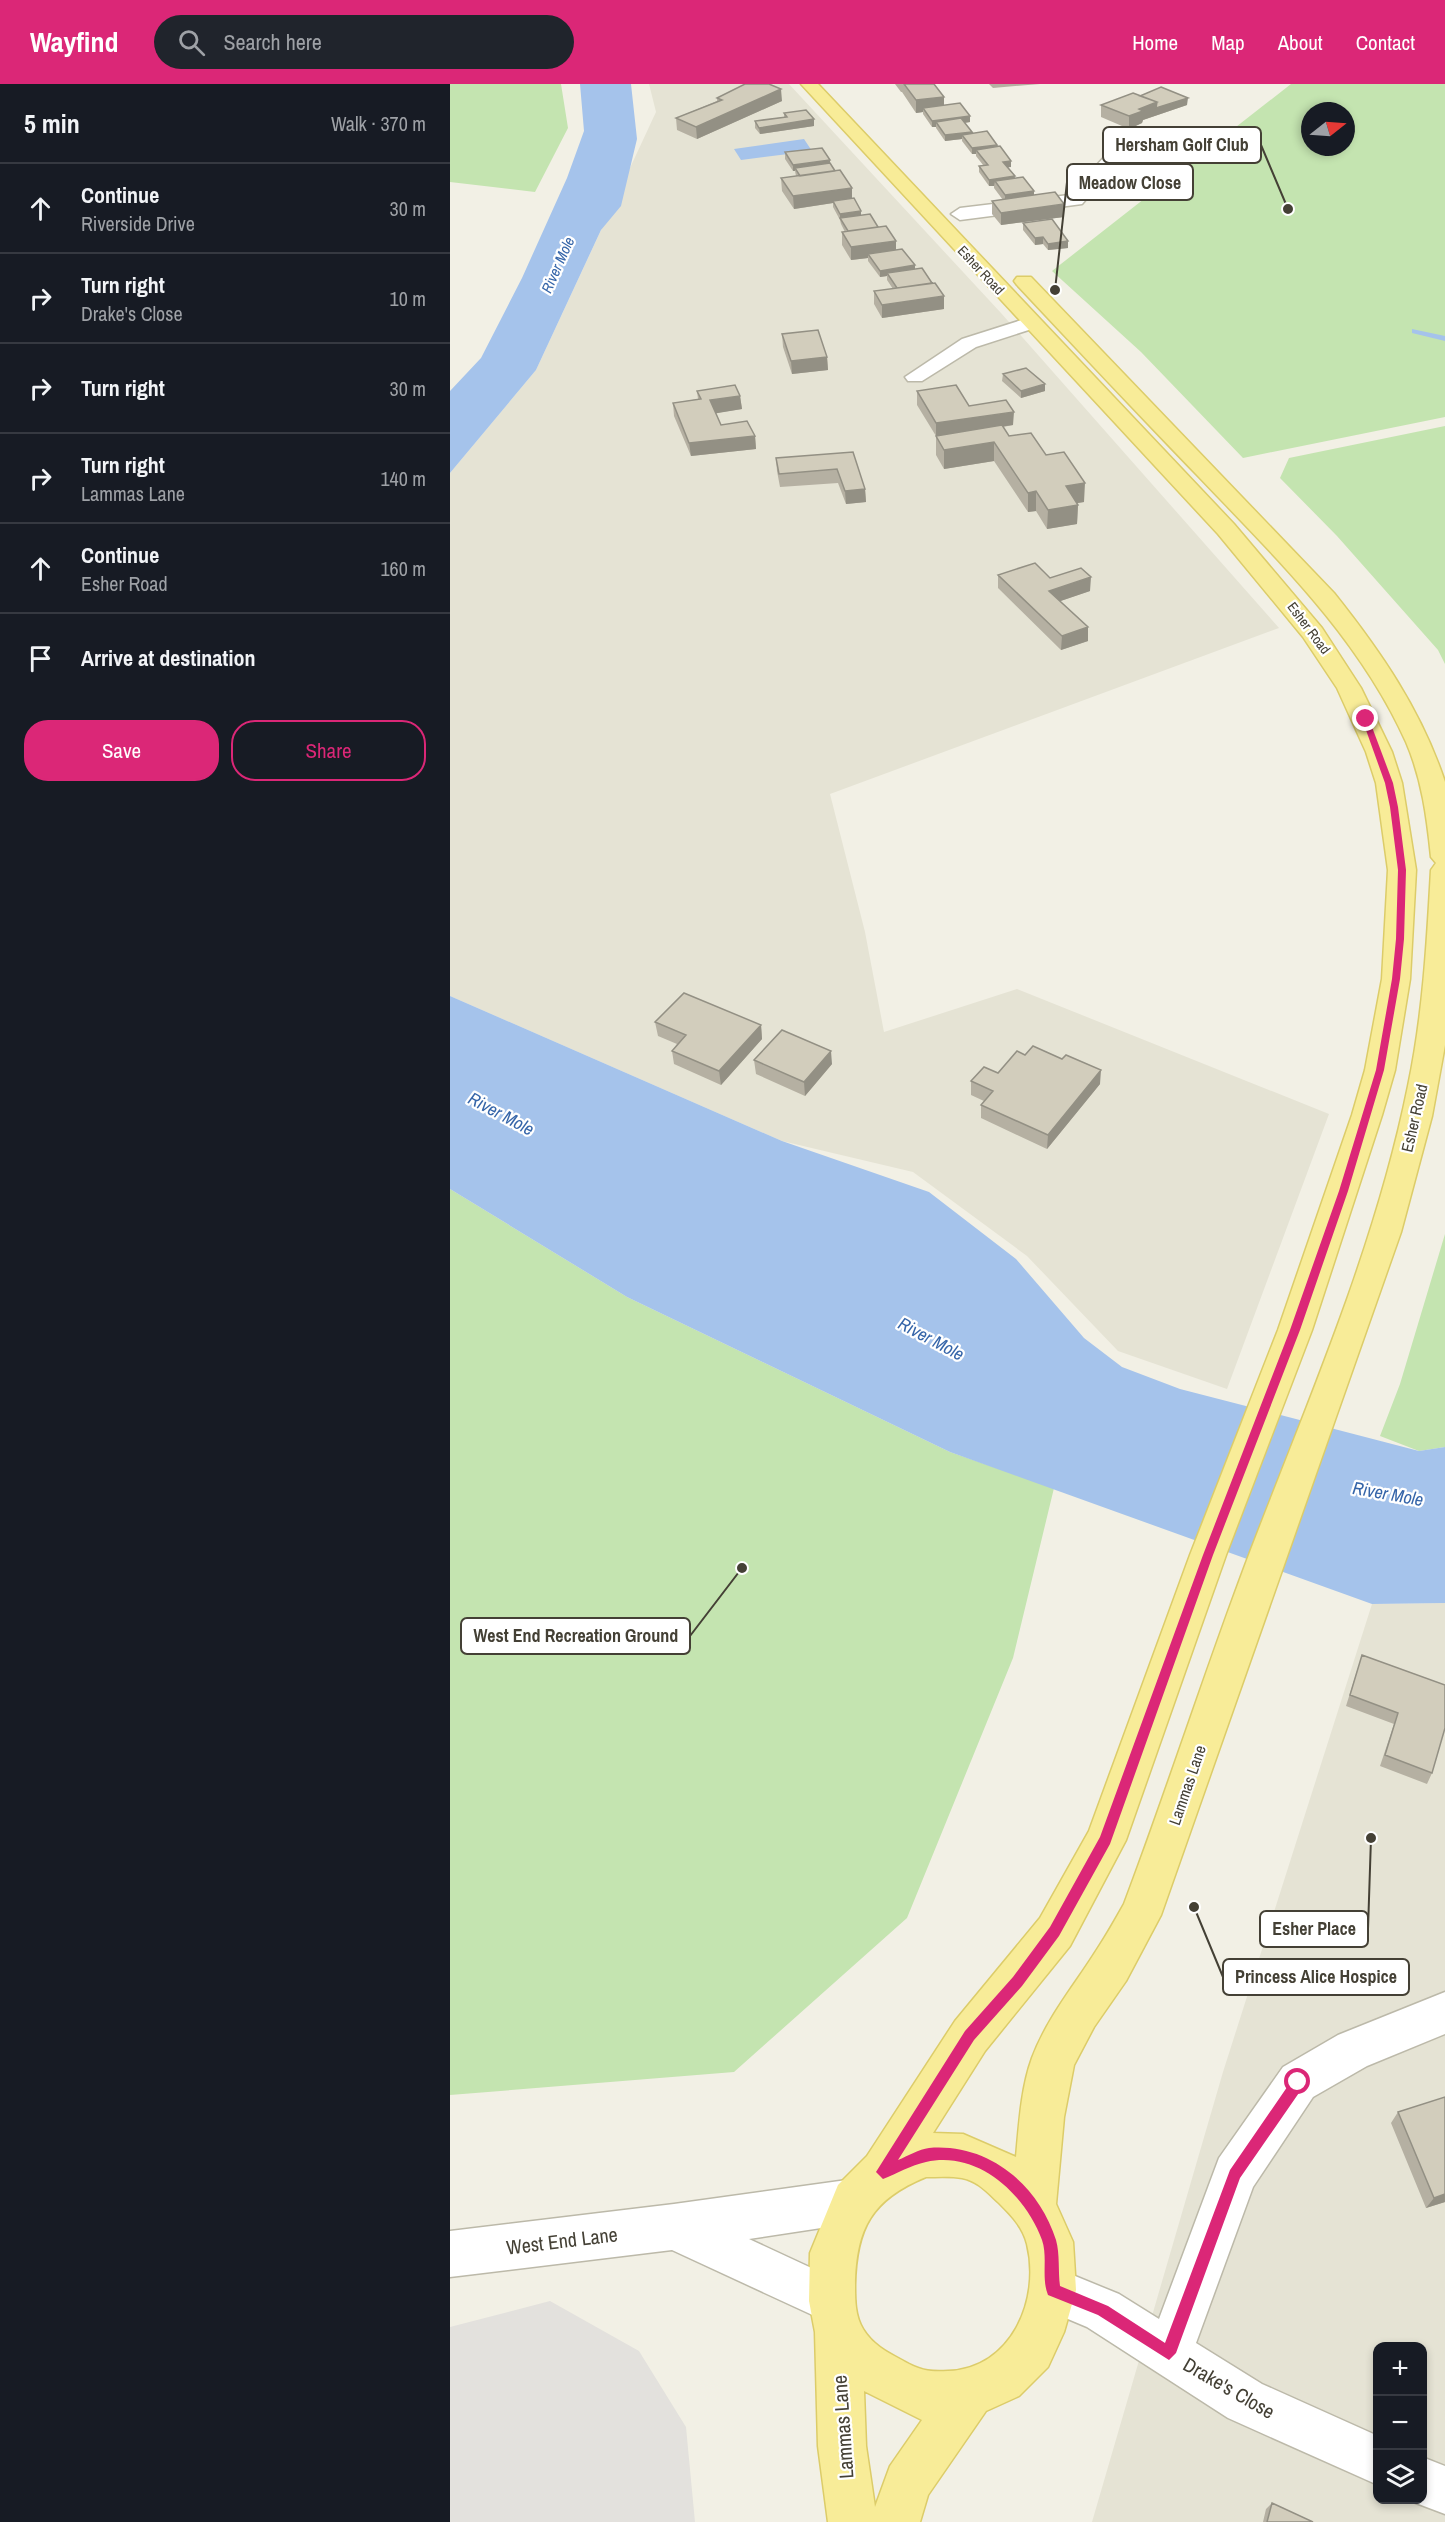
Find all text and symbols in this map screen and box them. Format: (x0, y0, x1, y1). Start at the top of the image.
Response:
search box (154, 15, 574, 69)
text: Wayfind (30, 23, 118, 61)
icon: search (175, 26, 208, 59)
text: Search here (223, 27, 322, 57)
text: Home (1132, 28, 1178, 57)
text: Map (1211, 28, 1245, 57)
text: About (1278, 28, 1323, 57)
text: Contact (1356, 28, 1415, 57)
north arrow (1301, 102, 1355, 156)
text: 5 min (24, 106, 80, 141)
text: Walk · 370 m (331, 110, 426, 137)
callout: Hersham Golf Club (1103, 127, 1261, 163)
text: Hersham Golf Club (1115, 132, 1249, 157)
callout: Meadow Close (1067, 164, 1193, 200)
text: Meadow Close (1079, 170, 1181, 195)
text: Continue (81, 180, 159, 210)
icon: ahead (24, 192, 57, 225)
text: 30 m (390, 195, 426, 222)
text: Riverside Drive (81, 210, 195, 237)
water label: River Mole (536, 233, 579, 296)
street label: Esher Road (954, 242, 1008, 298)
text: Turn right (81, 270, 165, 300)
icon: right (24, 282, 57, 315)
text: 10 m (390, 285, 426, 312)
text: Drake's Close (81, 300, 183, 327)
icon: right (24, 372, 57, 405)
text: Turn right (81, 373, 165, 403)
text: 30 m (390, 375, 426, 402)
text: Turn right (81, 450, 165, 480)
icon: right (24, 462, 57, 495)
text: 140 m (380, 465, 426, 492)
text: Lammas Lane (81, 480, 185, 507)
text: Continue (81, 540, 159, 570)
icon: ahead (24, 552, 57, 585)
text: 160 m (380, 555, 426, 582)
text: Esher Road (81, 570, 168, 597)
street label: Esher Road (1284, 598, 1334, 658)
icon: arrive (24, 642, 57, 675)
text: Arrive at destination (81, 643, 255, 673)
route end (1352, 705, 1378, 731)
button: Save (24, 720, 219, 781)
button: Share (231, 720, 426, 781)
street label: Esher Road (1395, 1082, 1433, 1154)
water label: River Mole (464, 1086, 539, 1141)
water label: River Mole (894, 1311, 969, 1366)
water label: River Mole (1351, 1475, 1425, 1512)
callout: West End Recreation Ground (461, 1618, 690, 1654)
text: West End Recreation Ground (474, 1623, 678, 1648)
street label: Lammas Lane (1163, 1742, 1211, 1828)
callout: Esher Place (1260, 1911, 1368, 1947)
text: Esher Place (1272, 1916, 1356, 1941)
callout: Princess Alice Hospice (1223, 1959, 1409, 1995)
text: Princess Alice Hospice (1235, 1964, 1397, 1989)
route start (1284, 2068, 1310, 2094)
street label: West End Lane (505, 2220, 619, 2261)
map controls (1373, 2342, 1427, 2504)
button: + (1373, 2342, 1427, 2396)
street label: Drake's Close (1179, 2350, 1280, 2425)
street label: Lammas Lane (825, 2374, 860, 2480)
button: − (1373, 2396, 1427, 2450)
button: layers (1373, 2450, 1427, 2504)

